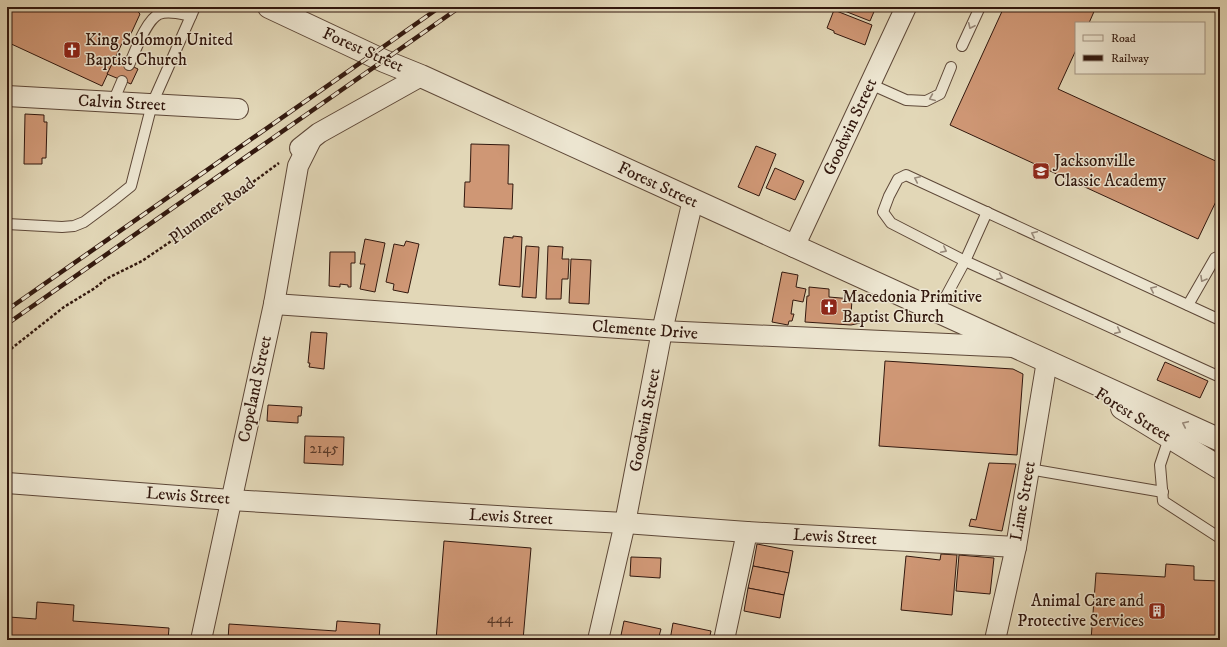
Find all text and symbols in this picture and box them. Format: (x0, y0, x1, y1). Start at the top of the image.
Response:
street label: Forest Street (319, 22, 407, 78)
one-way arrow (968, 22, 976, 30)
legend (1075, 22, 1205, 74)
place label: King Solomon United Baptist Church (85, 29, 234, 71)
text: Road (1111, 31, 1136, 46)
church icon: King Solomon United Baptist Church (62, 40, 82, 60)
text: Railway (1111, 51, 1149, 66)
street label: Goodwin Street (818, 74, 882, 179)
street label: Calvin Street (77, 90, 167, 116)
one-way arrow (928, 93, 936, 101)
place label: Jacksonville Classic Academy (1052, 150, 1167, 192)
street label: Forest Street (614, 157, 702, 213)
school or university icon: Jacksonville Classic Academy (1031, 161, 1051, 181)
street label: Plummer Road (165, 172, 260, 250)
one-way arrow (913, 176, 921, 184)
one-way arrow (1031, 231, 1039, 239)
one-way arrow (940, 245, 947, 253)
one-way arrow (996, 272, 1003, 280)
one-way arrow (1200, 275, 1207, 282)
one-way arrow (1149, 285, 1156, 293)
place label: Macedonia Primitive Baptist Church (842, 286, 982, 328)
church icon: Macedonia Primitive Baptist Church (819, 297, 839, 317)
street label: Clemente Drive (591, 315, 699, 345)
one-way arrow (1114, 326, 1122, 334)
street label: Copeland Street (233, 333, 277, 444)
street label: Goodwin Street (624, 366, 666, 474)
street label: Forest Street (1091, 383, 1176, 448)
one-way arrow (1181, 421, 1189, 429)
house number: 2145 (310, 439, 339, 458)
street label: Lime Street (1005, 459, 1041, 542)
street label: Lewis Street (145, 482, 231, 510)
street label: Lewis Street (468, 504, 554, 530)
street label: Lewis Street (792, 524, 878, 550)
place label: Animal Care and Protective Services (1017, 590, 1145, 632)
building icon: Animal Care and Protective Services (1147, 601, 1167, 621)
house number: 444 (487, 609, 513, 628)

